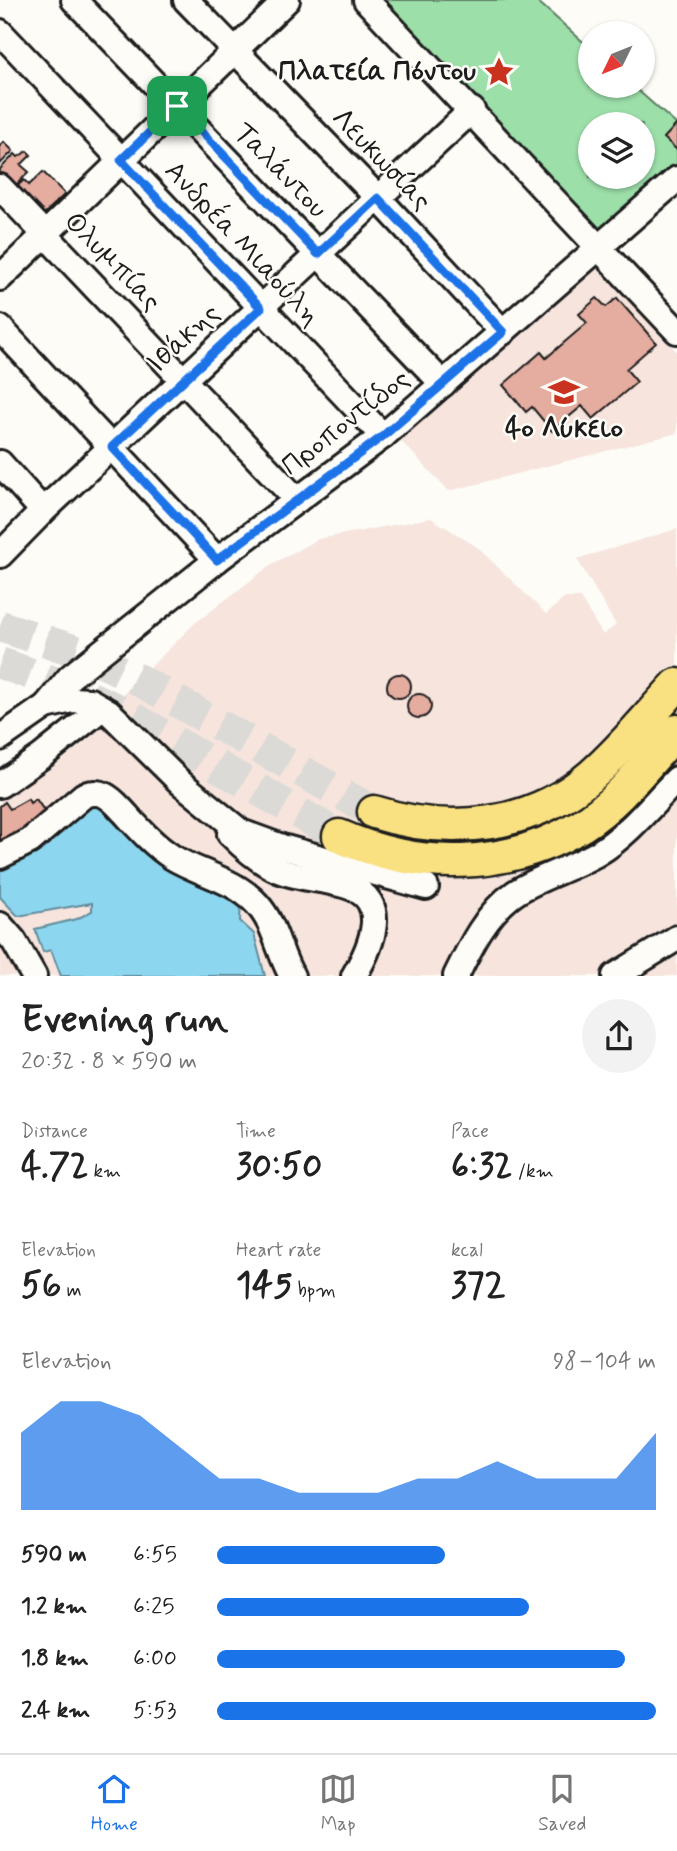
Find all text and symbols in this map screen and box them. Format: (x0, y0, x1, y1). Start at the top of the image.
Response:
north arrow (578, 21, 654, 98)
map controls (578, 21, 655, 189)
place label: Πλατεία Πόντου (278, 54, 476, 91)
place icon: Πλατεία Πόντου (482, 55, 516, 89)
pin (147, 76, 207, 136)
icon: arrive (158, 87, 196, 125)
street label: Λευκωσίας (323, 101, 439, 219)
button: layers (578, 112, 655, 189)
street label: Ταλάντου (225, 115, 335, 227)
street label: Ανδρέα Μιαούλη (156, 153, 328, 335)
street label: Ολυμπίας (55, 204, 169, 320)
street label: Ιθάκης (140, 296, 228, 382)
street label: Προποντίδος (274, 361, 418, 485)
school or university icon: 4ο Λύκειο (547, 375, 581, 409)
place label: 4ο Λύκειο (505, 411, 623, 448)
text: Evening run (21, 996, 228, 1045)
button: share (582, 999, 656, 1073)
text: 20:32 · 8 × 590 m (21, 1047, 197, 1077)
text: Distance (21, 1119, 88, 1144)
text: Time (236, 1119, 276, 1144)
text: Pace (451, 1119, 489, 1144)
text: 4.72 (21, 1144, 88, 1190)
text: 30:50 (236, 1144, 322, 1190)
text: 6:32 (451, 1144, 513, 1190)
text: km (88, 1159, 121, 1184)
text: /km (513, 1159, 554, 1184)
text: Elevation (21, 1238, 96, 1263)
text: Heart rate (236, 1238, 321, 1263)
text: kcal (451, 1238, 483, 1263)
text: 56 (21, 1263, 61, 1309)
text: 145 (236, 1263, 292, 1309)
text: 372 (451, 1263, 505, 1309)
text: m (61, 1278, 82, 1303)
text: bpm (292, 1278, 336, 1303)
text: Elevation (21, 1347, 112, 1377)
text: 98–104 m (553, 1347, 656, 1377)
text: 590 m (21, 1540, 87, 1570)
text: 6:55 (133, 1540, 177, 1570)
text: 1.2 km (21, 1592, 87, 1622)
text: 6:25 (133, 1592, 174, 1622)
text: 1.8 km (21, 1644, 89, 1674)
text: 6:00 (133, 1644, 177, 1674)
text: 2.4 km (21, 1696, 90, 1726)
text: 5:53 (133, 1696, 176, 1726)
tab: Home (91, 1770, 138, 1837)
tab: Map (319, 1770, 357, 1837)
tab: Saved (538, 1770, 586, 1837)

